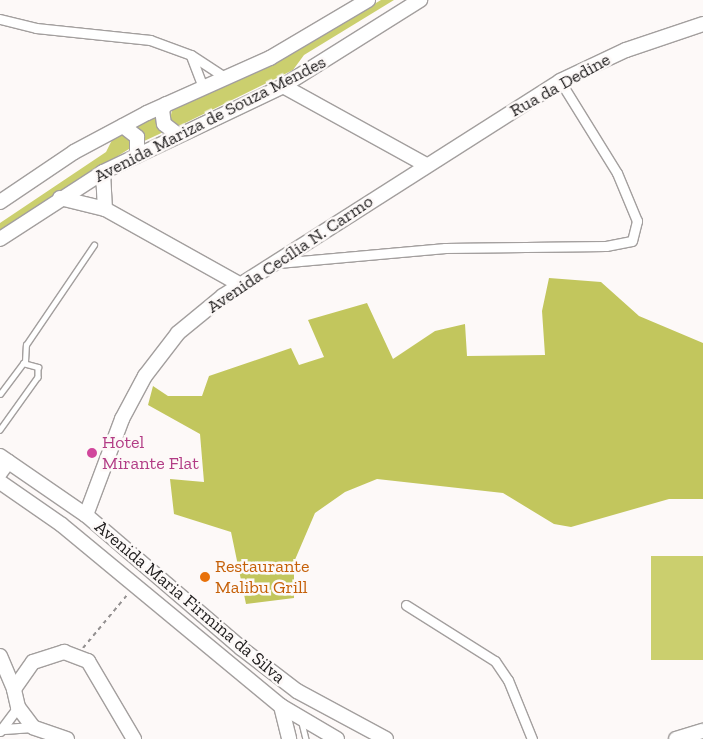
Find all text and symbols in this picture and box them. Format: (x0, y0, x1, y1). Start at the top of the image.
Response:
street label: Rua da Dedine (506, 49, 614, 121)
street label: Avenida Mariza de Souza Mendes (90, 51, 330, 187)
street label: Avenida Cecília N. Carmo (203, 190, 377, 318)
place label: Hotel Mirante Flat (102, 432, 199, 474)
marker: Hotel Mirante Flat (86, 447, 98, 459)
street label: Avenida Maria Firmina da Silva (90, 516, 290, 688)
place label: Restaurante Malibu Grill (215, 556, 309, 598)
marker: Restaurante Malibu Grill (199, 571, 211, 583)

